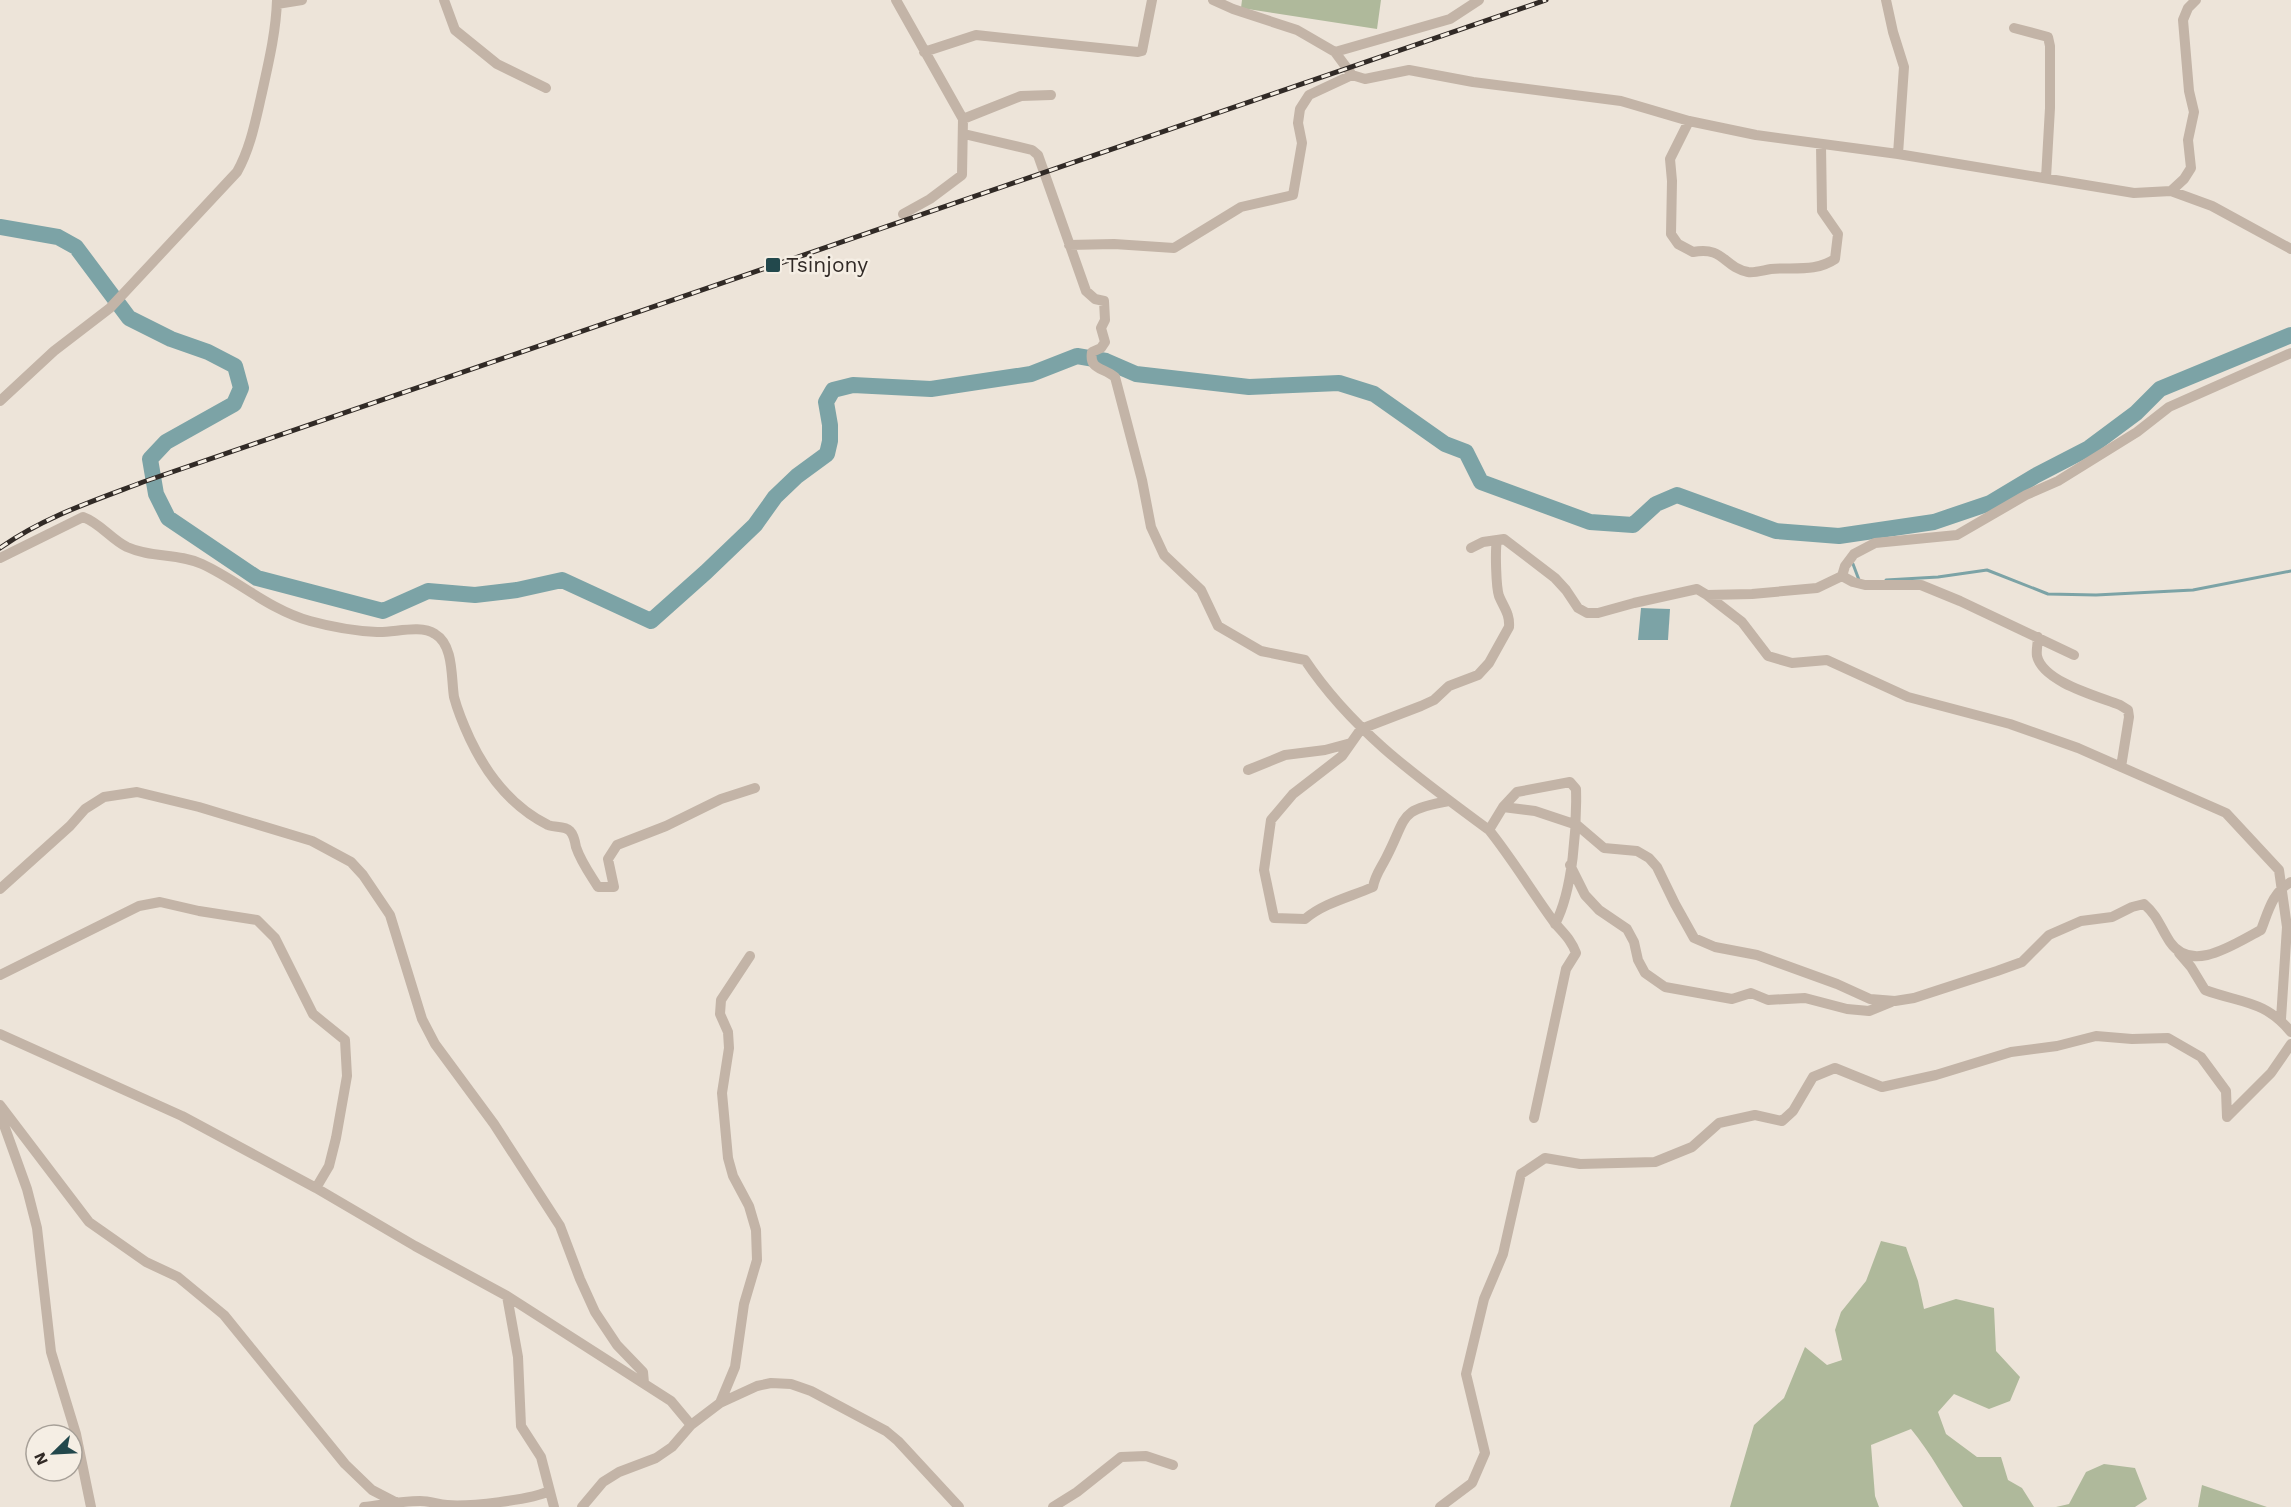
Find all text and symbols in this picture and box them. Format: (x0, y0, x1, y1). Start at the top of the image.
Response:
place label: Tsinjony (786, 252, 868, 277)
marker: Tsinjony (764, 256, 782, 274)
north arrow (24, 1423, 84, 1483)
text: N (30, 1450, 52, 1468)

